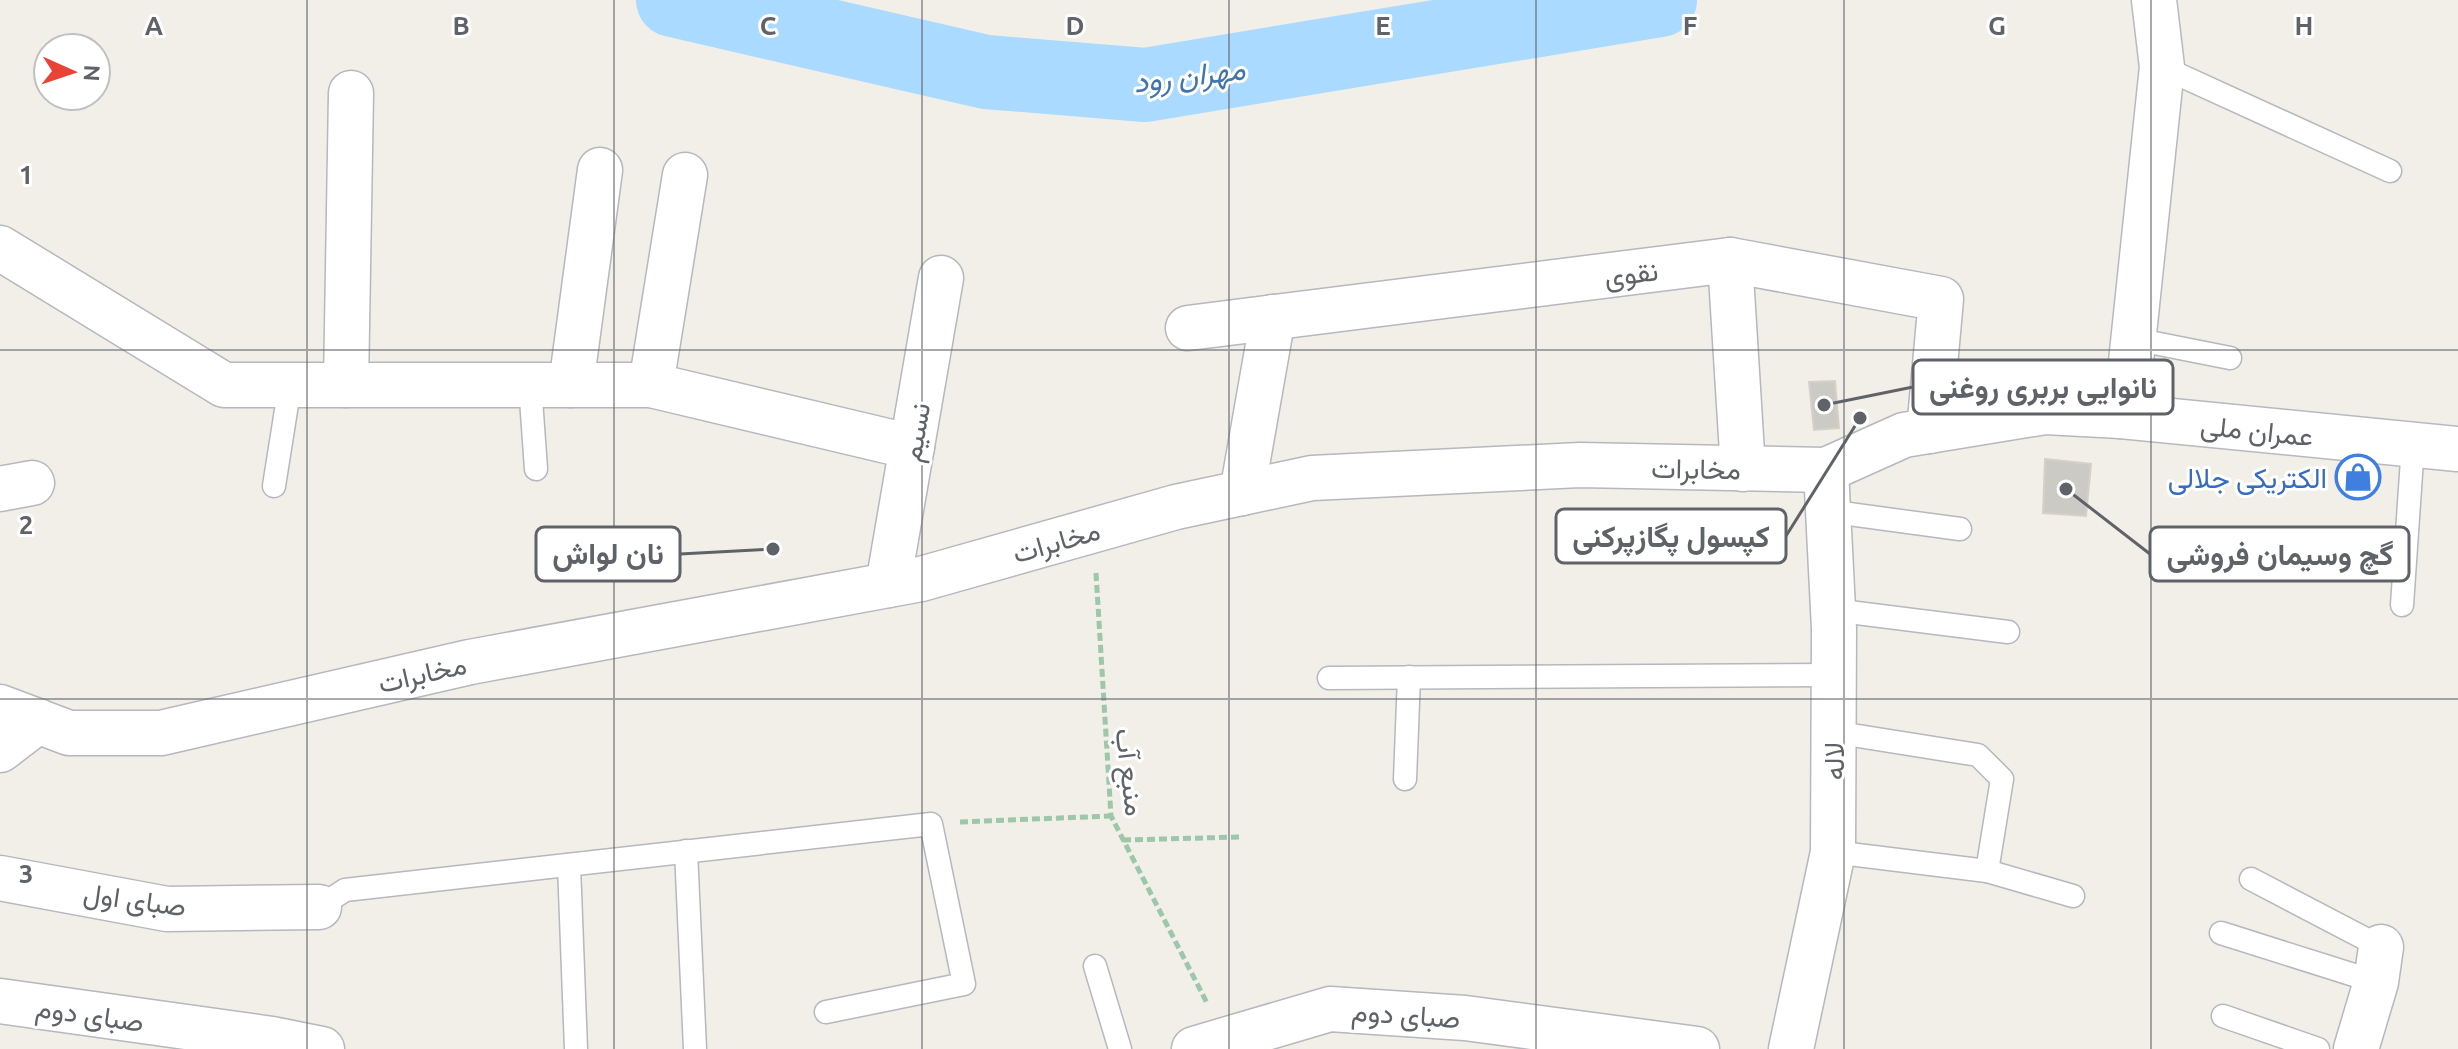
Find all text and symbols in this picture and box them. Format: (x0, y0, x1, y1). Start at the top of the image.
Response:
text: A (145, 11, 164, 40)
text: B (452, 11, 470, 40)
text: C (760, 11, 777, 40)
text: D (1066, 11, 1084, 40)
text: E (1375, 11, 1391, 40)
text: F (1683, 11, 1697, 40)
text: G (1988, 11, 2006, 40)
text: H (2295, 11, 2313, 40)
north arrow (32, 32, 112, 112)
water label: مهران رود (1131, 51, 1248, 101)
text: N (80, 64, 105, 82)
text: 1 (19, 160, 33, 189)
street label: نقوی (1602, 254, 1660, 295)
callout: نانوایی بربری روغنی (1913, 360, 2173, 414)
text: نانوایی بربری روغنی (1929, 370, 2157, 406)
street label: نسیم (895, 400, 939, 465)
street label: عمران ملی (2199, 409, 2315, 454)
street label: مخابرات (1651, 452, 1741, 487)
shop icon: الکتریکی جلالی (2334, 453, 2382, 501)
place label: الکتریکی جلالی (2168, 462, 2327, 496)
callout: کپسول پگازپرکنی (1556, 509, 1786, 563)
text: 2 (19, 510, 33, 539)
street label: مخابرات (1009, 514, 1104, 571)
text: کپسول پگازپرکنی (1572, 519, 1770, 557)
callout: نان لواش (536, 527, 680, 581)
callout: گچ وسیمان فروشی (2150, 527, 2409, 581)
text: نان لواش (552, 536, 664, 572)
text: گچ وسیمان فروشی (2167, 537, 2394, 575)
street label: مخابرات (375, 648, 470, 701)
street label: منبع آب (1105, 726, 1152, 818)
street label: لاله (1818, 742, 1849, 780)
text: 3 (19, 859, 33, 888)
street label: صبای اول (81, 876, 188, 925)
street label: صبای دوم (33, 991, 146, 1041)
street label: صبای دوم (1350, 995, 1462, 1037)

